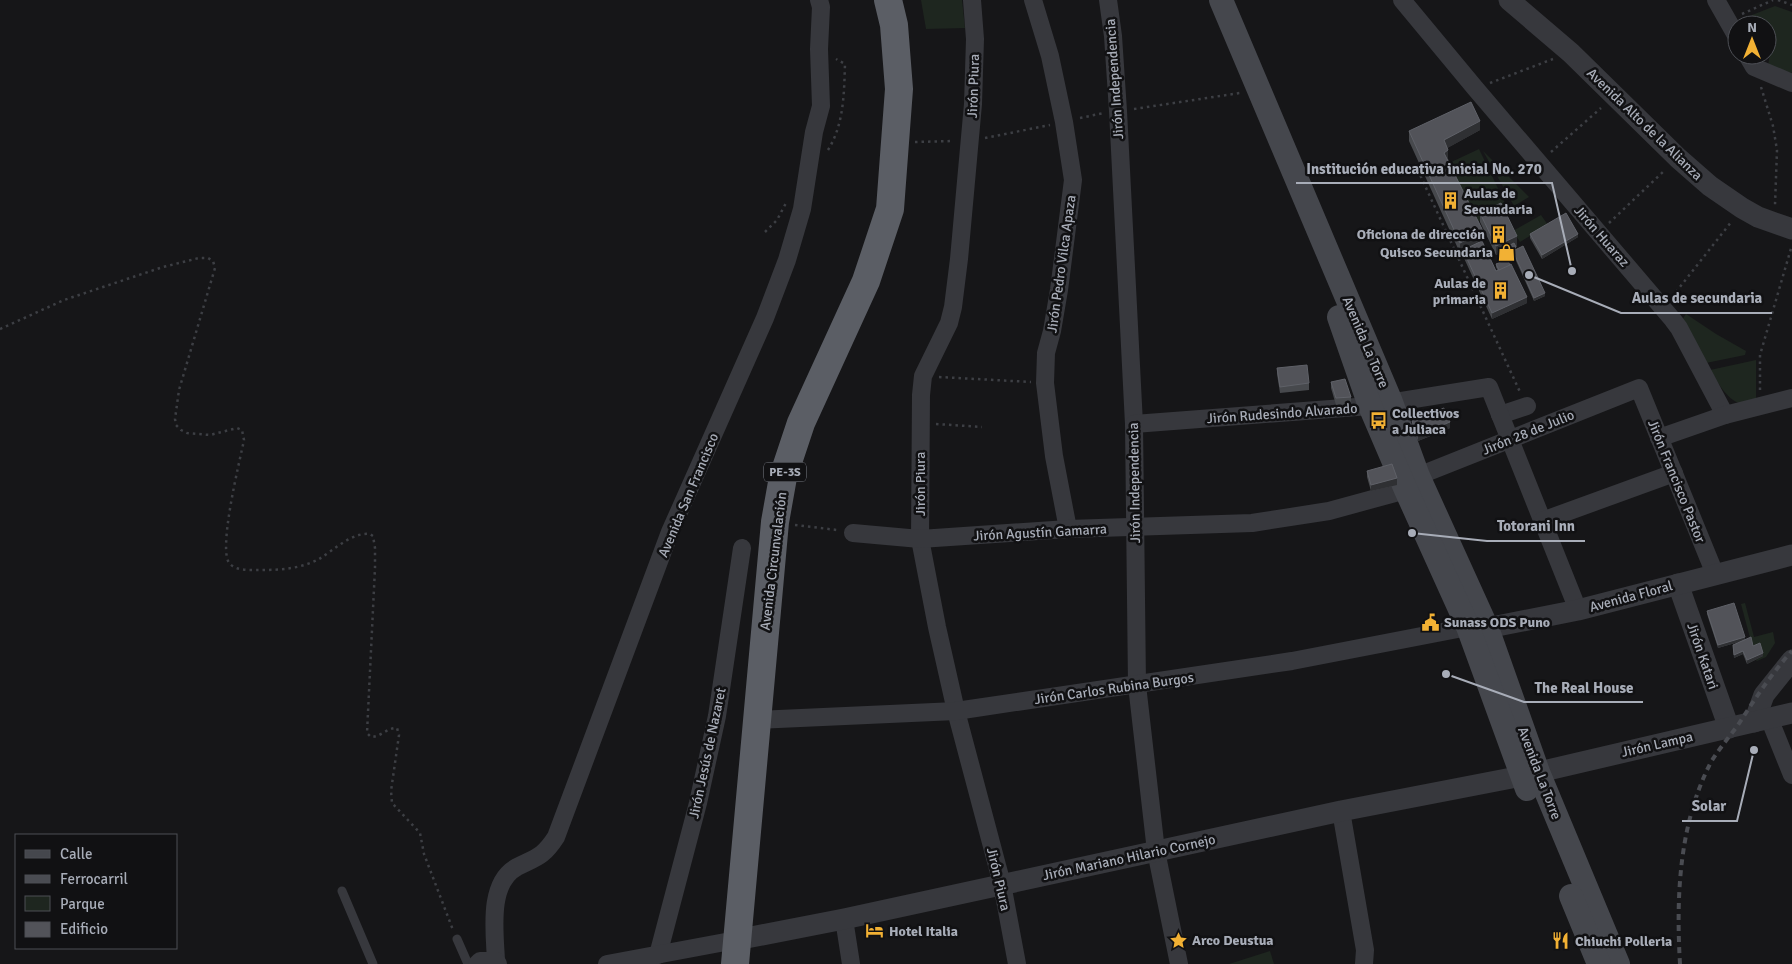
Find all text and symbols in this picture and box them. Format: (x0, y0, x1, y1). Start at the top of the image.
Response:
north arrow (1727, 15, 1777, 65)
street label: Jirón Independencia (1102, 18, 1127, 140)
text: N (1747, 19, 1757, 36)
street label: Jirón Piura (964, 53, 983, 119)
street label: Avenida Alto de la Alianza (1583, 65, 1706, 184)
callout: Institución educativa inicial No. 270 (1296, 153, 1552, 183)
text: Institución educativa inicial No. 270 (1306, 160, 1542, 178)
place label: Aulas de Secundaria (1464, 185, 1533, 218)
building icon: Aulas de Secundaria (1440, 191, 1460, 211)
street label: Jirón Pedro Vilca Apaza (1043, 194, 1080, 334)
street label: Jirón Huaraz (1570, 202, 1633, 270)
building icon: Oficiona de dirección (1489, 224, 1509, 244)
place label: Oficiona de dirección (1357, 226, 1485, 243)
shop icon: Quisco Secundaria (1497, 242, 1517, 262)
place label: Quisco Secundaria (1380, 244, 1493, 261)
place label: Aulas de primaria (1433, 275, 1486, 308)
building icon: Aulas de primaria (1490, 281, 1510, 301)
callout: Aulas de secundaria (1621, 283, 1772, 313)
text: Aulas de secundaria (1632, 289, 1763, 307)
street label: Avenida La Torre (1339, 294, 1393, 391)
street label: Jirón Rudesindo Alvarado (1206, 400, 1358, 427)
place label: Collectivos a Juliaca (1392, 405, 1459, 438)
street label: Jirón 28 de Julio (1480, 406, 1577, 459)
bus stop icon: Collectivos a Juliaca (1368, 411, 1388, 431)
street label: Jirón Francisco Pastor (1644, 417, 1709, 546)
street label: Jirón Independencia (1125, 422, 1144, 544)
street label: Avenida San Francisco (655, 430, 722, 560)
street label: Jirón Piura (912, 452, 929, 516)
road number: PE-3S (764, 462, 806, 482)
street label: Avenida Circunvalación (757, 491, 790, 631)
callout: Totorani Inn (1487, 511, 1585, 541)
text: Totorani Inn (1497, 517, 1575, 535)
street label: Jirón Agustín Gamarra (973, 521, 1107, 544)
street label: Avenida Floral (1588, 577, 1675, 616)
public building icon: Sunass ODS Puno (1420, 612, 1440, 632)
place label: Sunass ODS Puno (1444, 614, 1550, 631)
street label: Jirón Katari (1683, 621, 1722, 692)
street label: Jirón Carlos Rubina Burgos (1033, 669, 1195, 708)
callout: The Real House (1524, 672, 1643, 702)
text: The Real House (1534, 679, 1634, 697)
street label: Jirón Jesús de Nazaret (685, 686, 730, 820)
street label: Avenida La Torre (1514, 724, 1565, 822)
street label: Jirón Lampa (1620, 728, 1695, 761)
callout: Solar (1682, 791, 1737, 821)
text: Solar (1692, 797, 1726, 815)
street label: Jirón Mariano Hilario Cornejo (1041, 831, 1217, 884)
legend (15, 834, 178, 949)
text: Calle (60, 845, 93, 863)
street label: Jirón Piura (983, 846, 1014, 912)
text: Ferrocarril (60, 870, 128, 888)
text: Parque (60, 895, 105, 913)
text: Edificio (60, 920, 108, 938)
hotel icon: Hotel Italia (865, 921, 885, 941)
place label: Hotel Italia (889, 923, 958, 940)
place icon: Arco Deustua (1168, 930, 1188, 950)
restaurant icon: Chiuchi Polleria (1551, 931, 1571, 951)
place label: Arco Deustua (1192, 932, 1274, 949)
place label: Chiuchi Polleria (1575, 933, 1672, 950)

